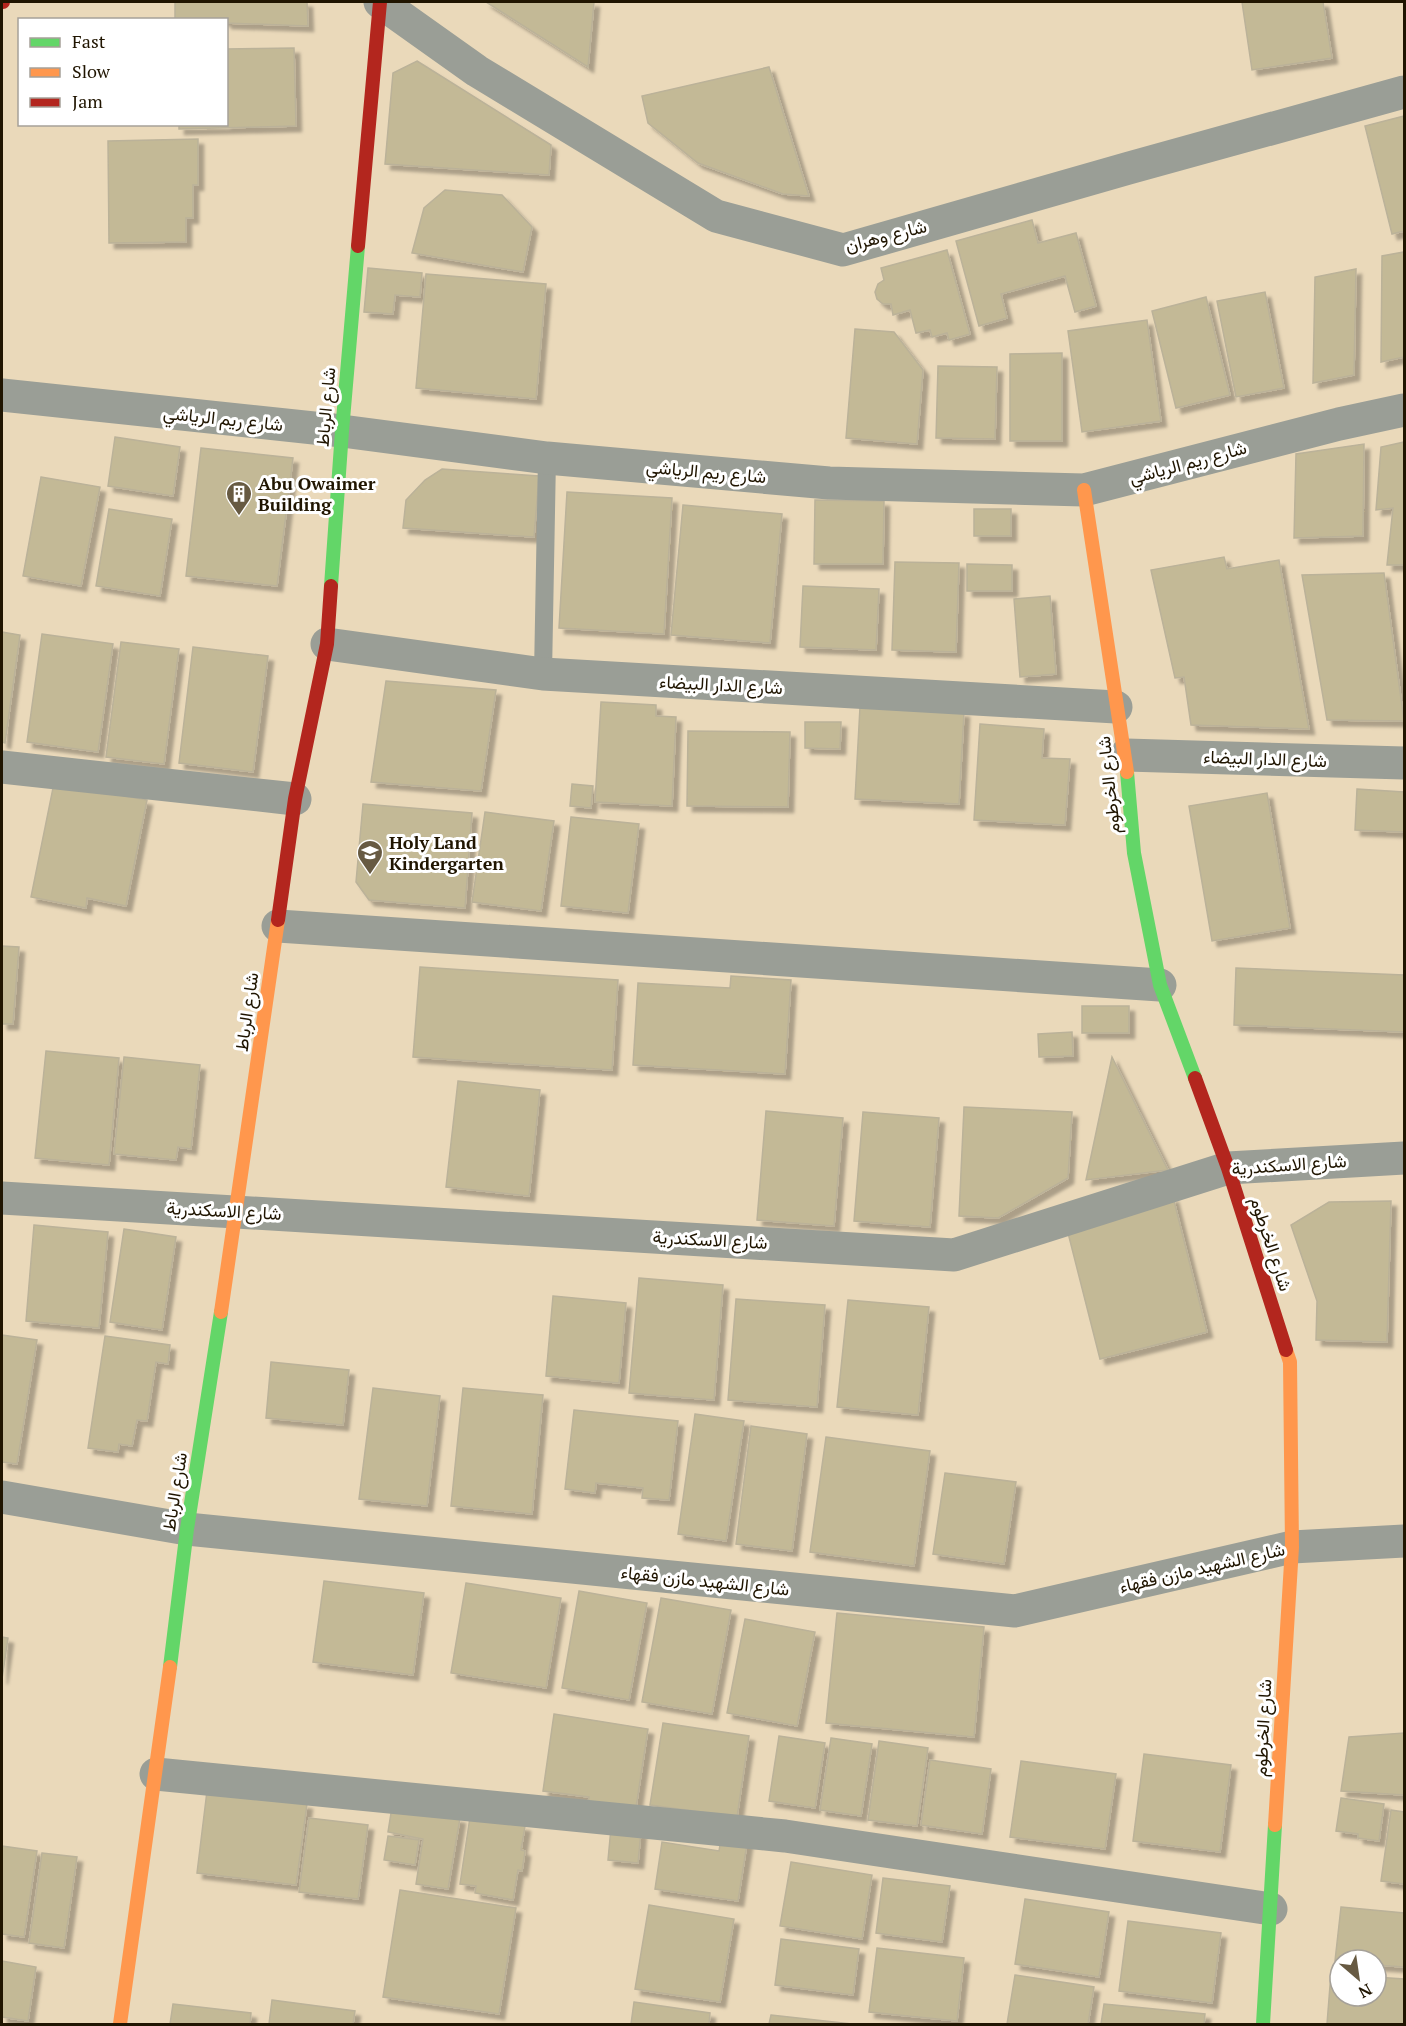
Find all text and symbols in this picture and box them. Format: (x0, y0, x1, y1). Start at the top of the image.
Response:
legend (18, 18, 228, 126)
text: Fast (72, 29, 106, 53)
text: Slow (72, 59, 111, 83)
text: Jam (72, 89, 103, 113)
street label: شارع وهران (843, 213, 929, 258)
street label: شارع الرباط (310, 366, 341, 448)
street label: شارع ريم الرياشي (161, 400, 284, 440)
street label: شارع ريم الرياشي (1126, 435, 1250, 493)
street label: شارع ريم الرياشي (645, 454, 767, 492)
place label: Abu Owaimer Building (258, 471, 376, 516)
building icon: Abu Owaimer Building (224, 479, 254, 517)
street label: شارع الدار البيضاء (659, 669, 784, 700)
street label: شارع الخرطوم (1091, 735, 1126, 835)
street label: شارع الدار البيضاء (1203, 744, 1327, 773)
place label: Holy Land Kindergarten (389, 830, 504, 875)
school or university icon: Holy Land Kindergarten (355, 838, 385, 876)
street label: شارع الرباط (229, 971, 264, 1053)
street label: شارع الاسكندرية (1231, 1148, 1347, 1181)
street label: شارع الخرطوم (1244, 1193, 1299, 1294)
street label: شارع الاسكندرية (166, 1195, 282, 1226)
street label: شارع الاسكندرية (652, 1224, 768, 1255)
street label: شارع الرباط (156, 1451, 193, 1533)
street label: شارع الشهيد مازن فقهاء (1117, 1536, 1287, 1599)
street label: شارع الشهيد مازن فقهاء (620, 1559, 791, 1602)
street label: شارع الخرطوم (1247, 1678, 1278, 1778)
north arrow (1328, 1948, 1388, 2008)
text: N (1355, 1979, 1376, 2004)

